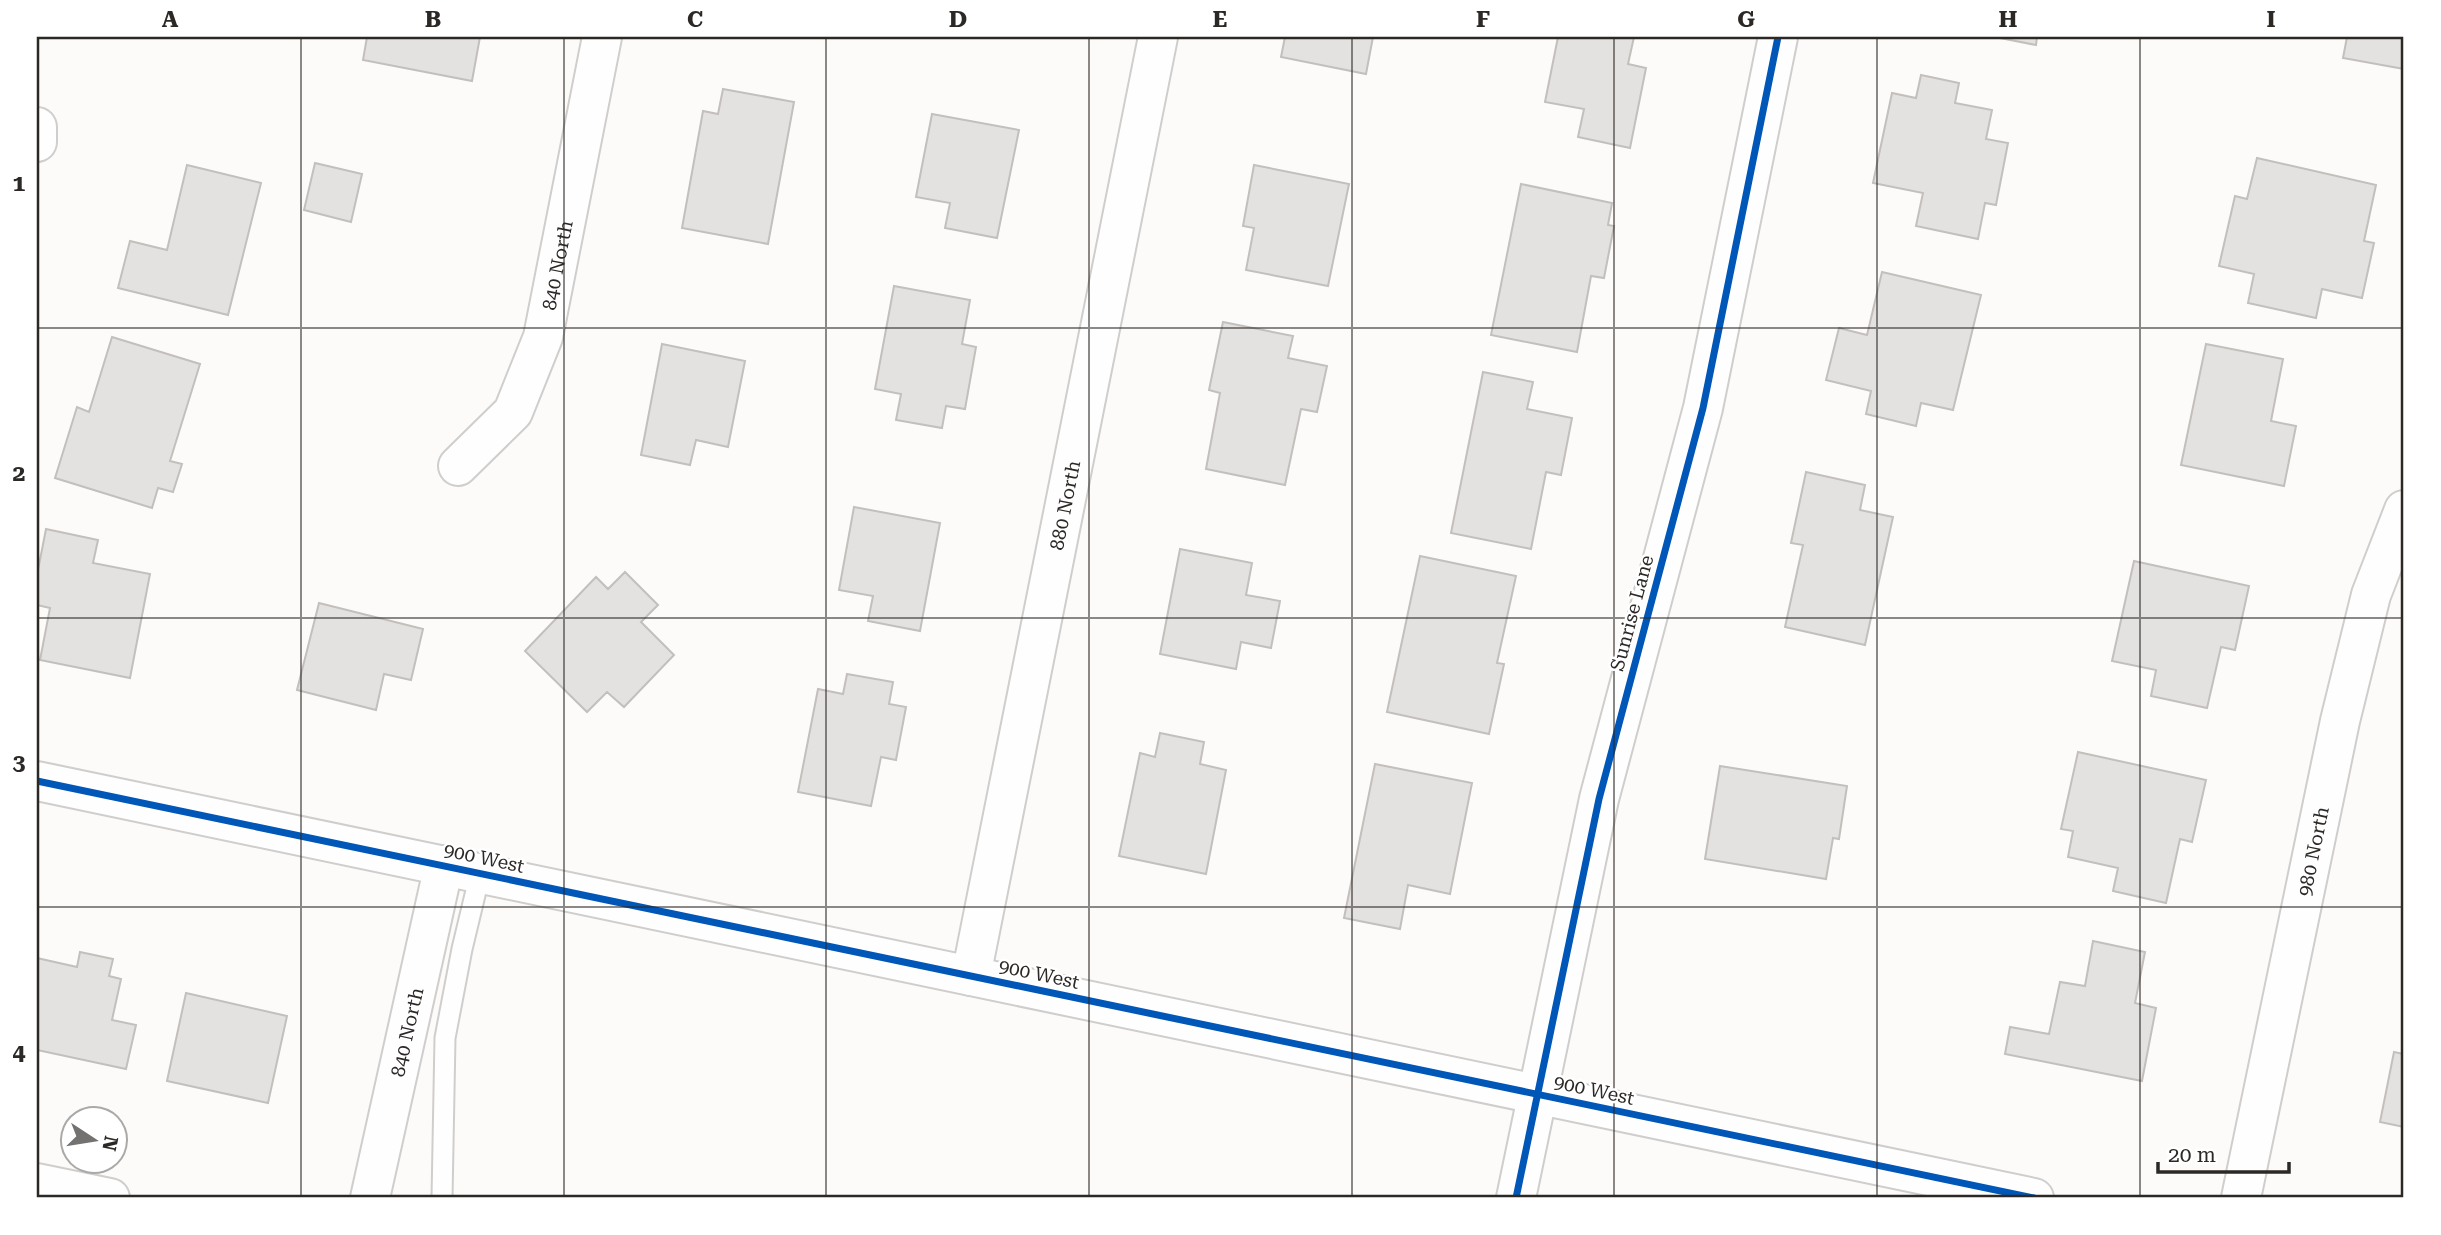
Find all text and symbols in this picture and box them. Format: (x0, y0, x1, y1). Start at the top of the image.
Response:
text: A (162, 6, 179, 33)
text: B (425, 6, 441, 33)
text: C (687, 6, 703, 33)
text: D (949, 6, 967, 33)
text: E (1213, 6, 1227, 33)
text: F (1476, 6, 1490, 33)
text: G (1737, 6, 1755, 33)
text: H (1999, 6, 2018, 33)
text: I (2266, 6, 2276, 33)
text: 1 (13, 170, 26, 197)
street label: 840 North (537, 218, 577, 312)
street label: 880 North (1045, 458, 1085, 552)
text: 2 (13, 460, 25, 487)
street label: Sunrise Lane (1605, 553, 1659, 673)
text: 3 (13, 749, 26, 776)
street label: 980 North (2292, 805, 2333, 898)
street label: 900 West (442, 838, 526, 878)
street label: 900 West (997, 954, 1081, 994)
street label: 840 North (386, 985, 428, 1079)
text: 4 (13, 1039, 26, 1066)
street label: 900 West (1552, 1070, 1636, 1110)
north arrow (60, 1106, 130, 1176)
scale bar (2158, 1130, 2289, 1174)
text: N (97, 1134, 123, 1153)
text: 20 m (2168, 1143, 2216, 1167)

